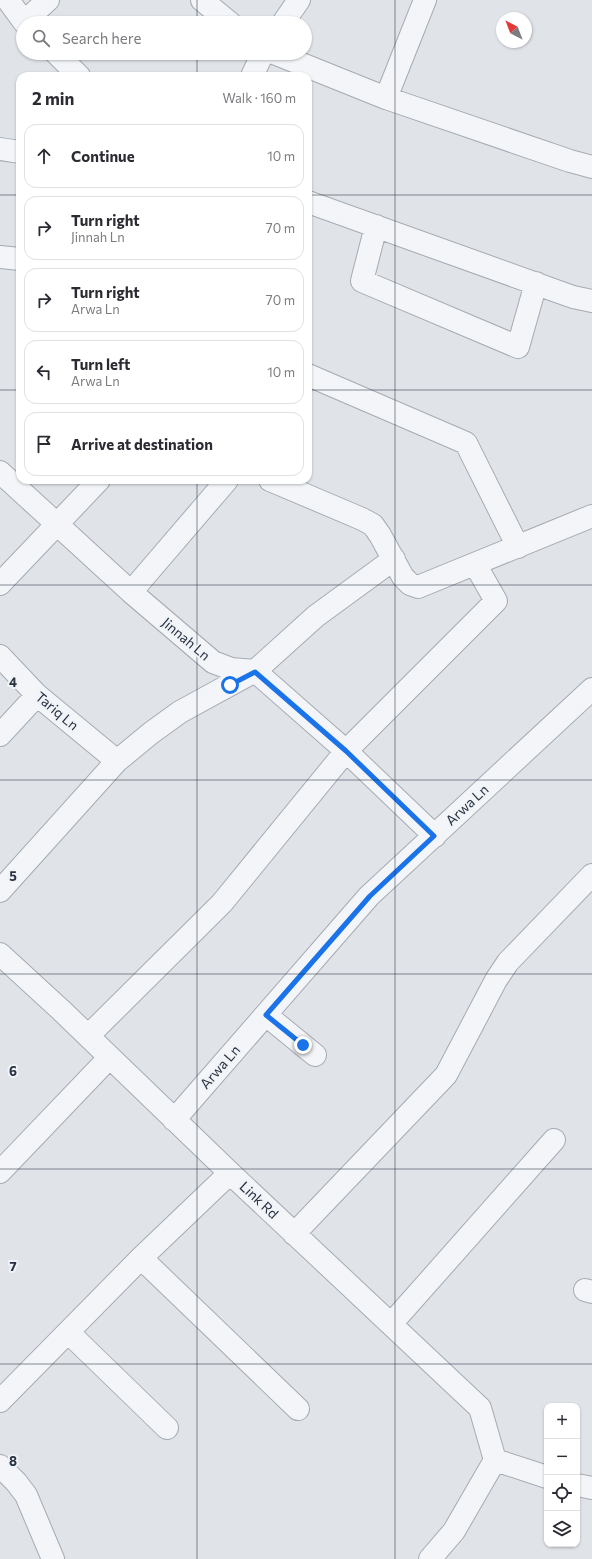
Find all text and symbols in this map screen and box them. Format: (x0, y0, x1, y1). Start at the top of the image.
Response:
north arrow (496, 12, 532, 48)
search box (16, 16, 312, 60)
icon: search (30, 27, 52, 49)
text: Search here (62, 29, 141, 47)
text: 2 min (32, 88, 74, 109)
text: Walk · 160 m (222, 90, 296, 106)
icon: ahead (33, 145, 55, 167)
text: Continue (71, 147, 135, 165)
text: 10 m (267, 148, 295, 164)
text: Turn right (71, 211, 140, 229)
icon: right (33, 217, 55, 239)
text: 70 m (266, 220, 295, 236)
text: Jinnah Ln (71, 229, 125, 245)
text: Turn right (71, 283, 140, 301)
icon: right (33, 289, 55, 311)
text: 70 m (266, 292, 295, 308)
text: Arwa Ln (71, 301, 120, 317)
text: Turn left (71, 355, 130, 373)
icon: left (33, 361, 55, 383)
text: 10 m (267, 364, 295, 380)
text: Arwa Ln (71, 373, 120, 389)
icon: arrive (33, 433, 55, 455)
text: Arrive at destination (71, 435, 213, 453)
street label: Jinnah Ln (159, 614, 214, 664)
text: 4 (9, 674, 17, 690)
route start (221, 676, 239, 694)
street label: Tariq Ln (32, 688, 82, 734)
street label: Arwa Ln (442, 781, 492, 829)
text: 5 (9, 868, 17, 884)
route end (294, 1036, 312, 1054)
street label: Arwa Ln (196, 1041, 243, 1092)
text: 6 (9, 1063, 17, 1079)
street label: Link Rd (236, 1177, 282, 1222)
text: 7 (9, 1258, 17, 1274)
map controls (544, 1403, 580, 1547)
button: + (544, 1403, 580, 1439)
button: − (544, 1439, 580, 1475)
text: 8 (9, 1453, 17, 1469)
button: locate (544, 1475, 580, 1511)
button: layers (544, 1511, 580, 1547)

